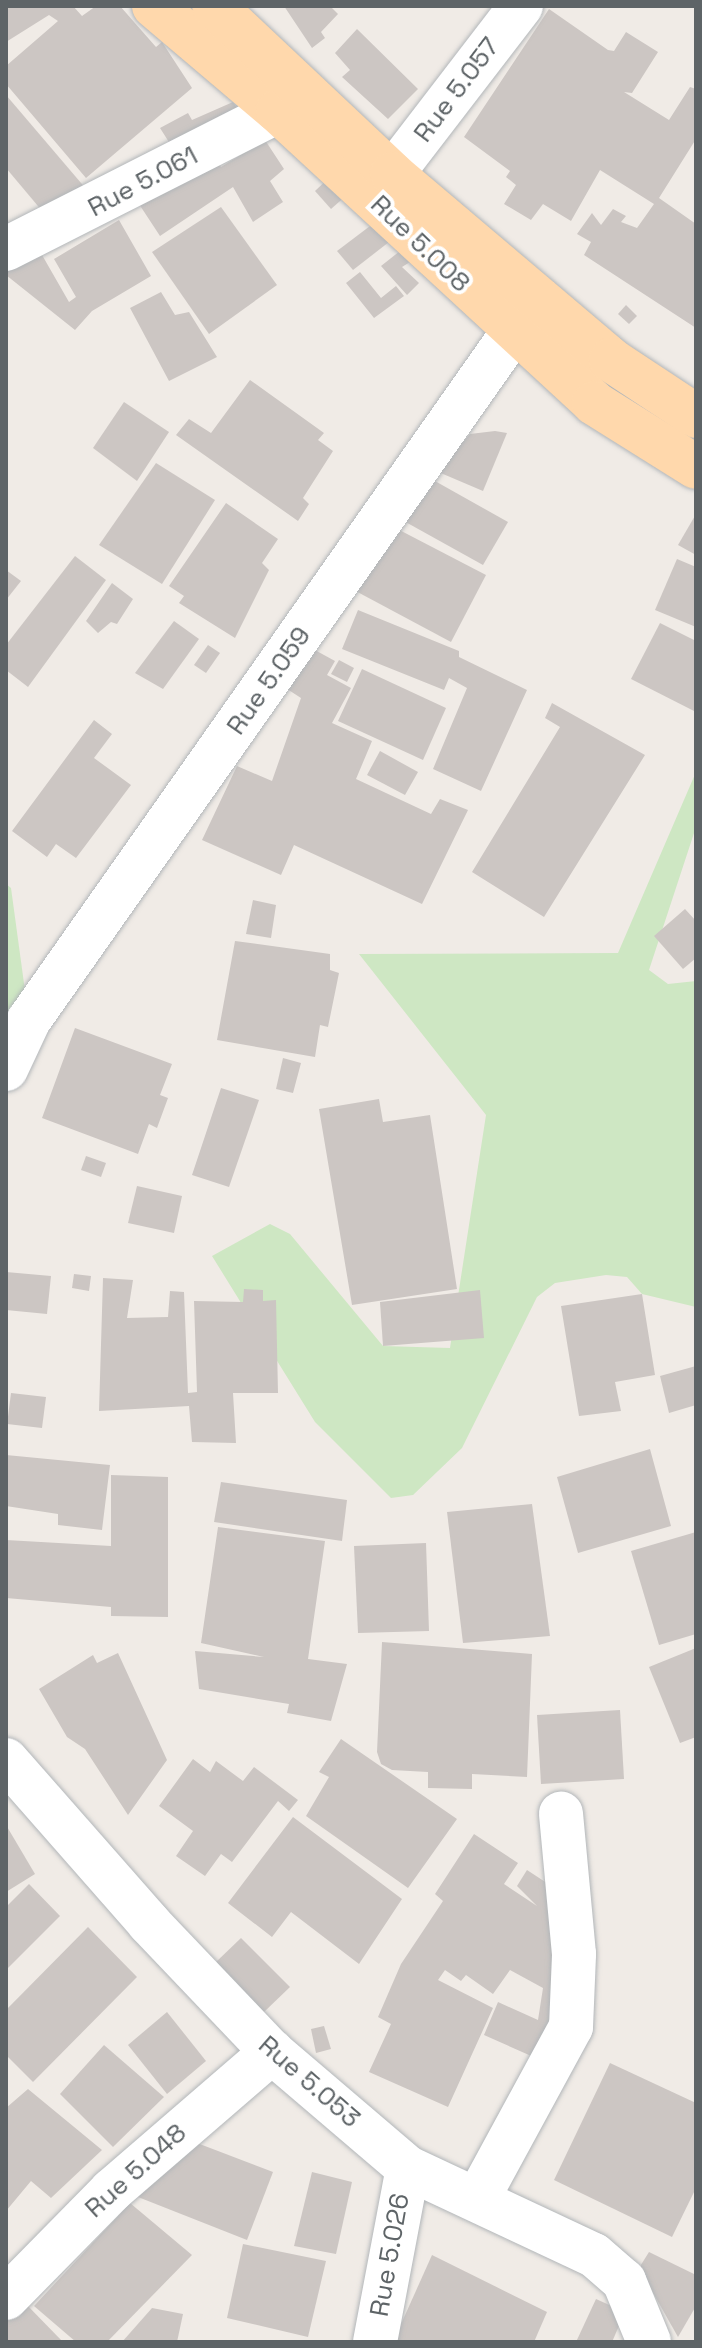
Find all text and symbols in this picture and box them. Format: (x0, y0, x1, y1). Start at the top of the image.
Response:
street label: Rue 5.057 (408, 32, 506, 148)
street label: Rue 5.061 (83, 140, 203, 224)
street label: Rue 5.008 (364, 189, 476, 299)
street label: Rue 5.059 (221, 621, 317, 741)
street label: Rue 5.053 (252, 2030, 366, 2134)
street label: Rue 5.048 (79, 2118, 193, 2224)
street label: Rue 5.026 (364, 2191, 416, 2319)

